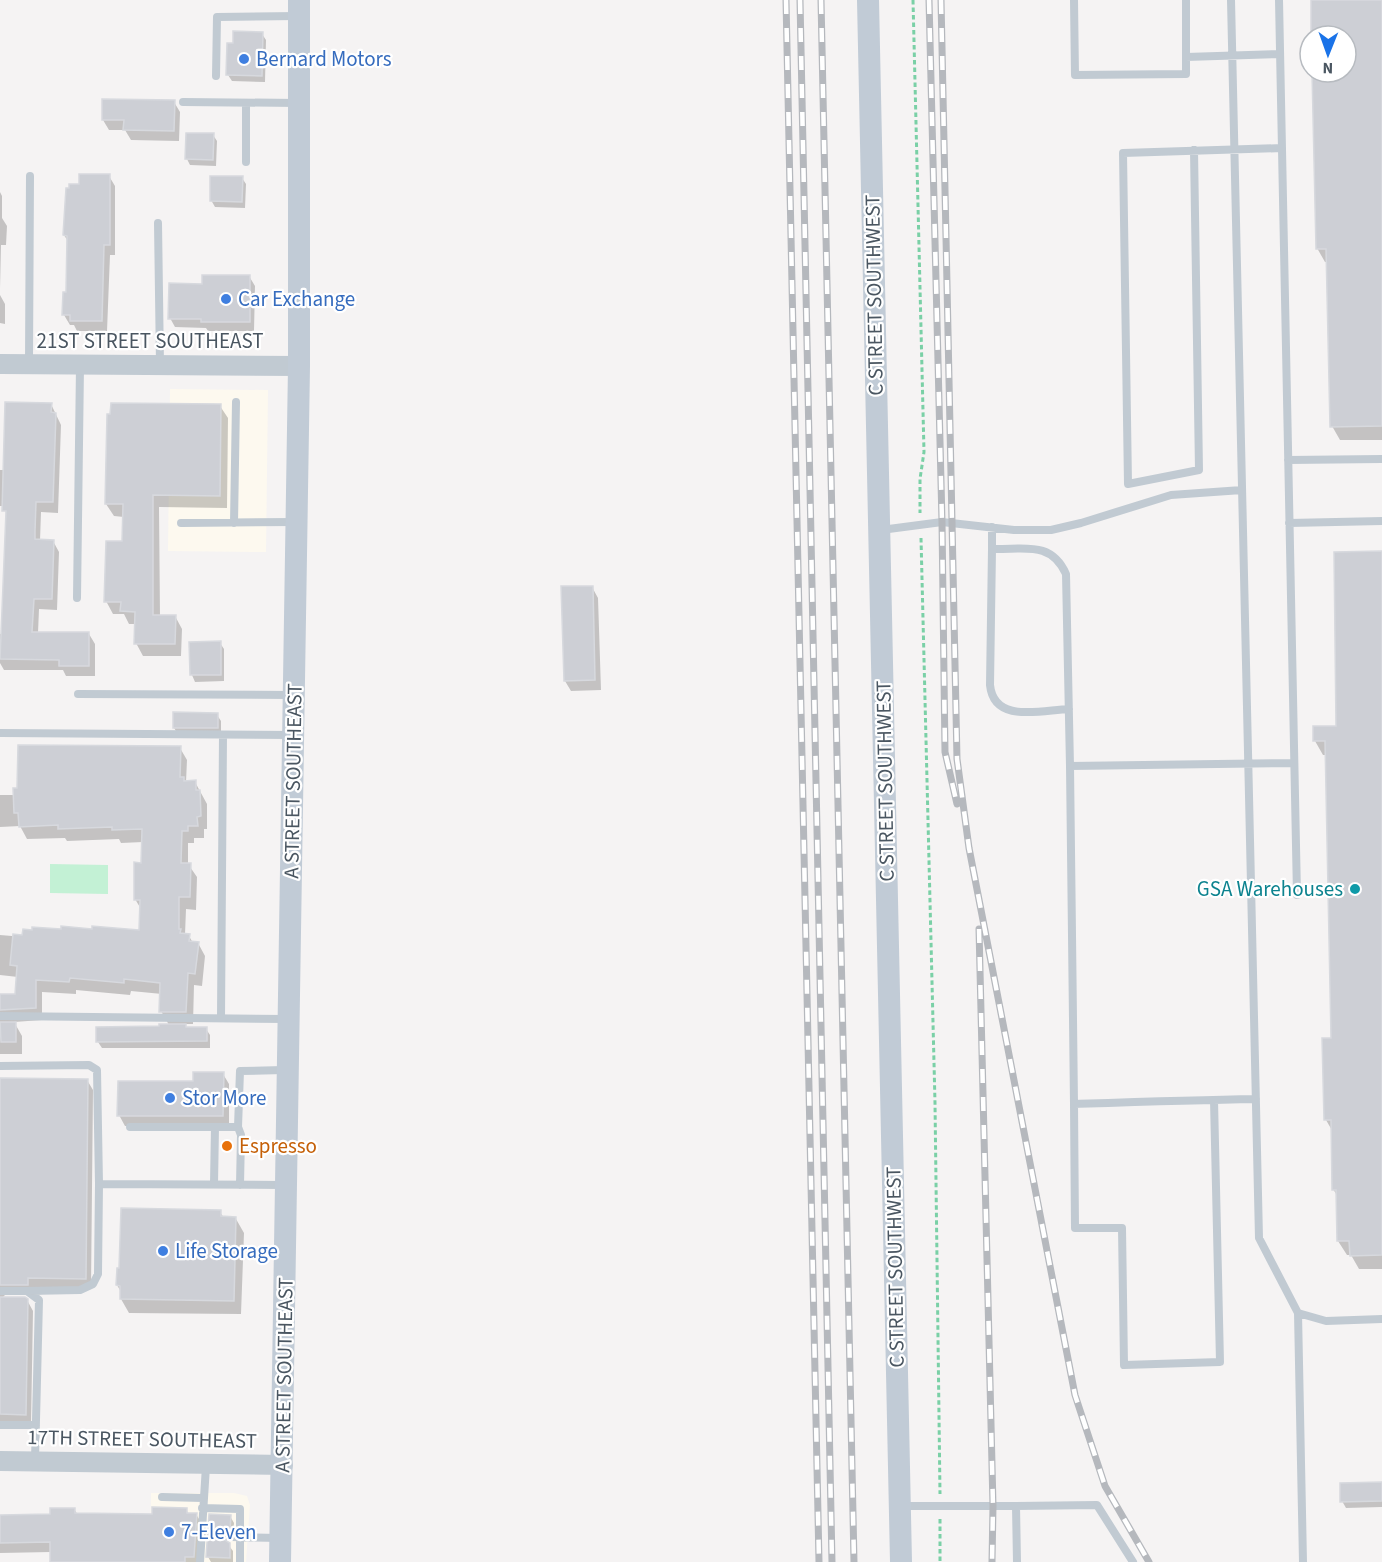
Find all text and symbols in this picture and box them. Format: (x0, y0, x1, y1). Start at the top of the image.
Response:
north arrow (1298, 24, 1358, 84)
place label: Bernard Motors (256, 44, 392, 74)
marker: Bernard Motors (237, 52, 251, 66)
text: N (1322, 57, 1333, 79)
street label: C STREET SOUTHWEST (857, 194, 891, 396)
place label: Car Exchange (238, 284, 355, 314)
marker: Car Exchange (219, 292, 233, 306)
street label: 21ST STREET SOUTHEAST (37, 326, 263, 356)
street label: C STREET SOUTHWEST (868, 680, 902, 882)
street label: A STREET SOUTHEAST (276, 683, 310, 879)
place label: GSA Warehouses (1197, 874, 1343, 904)
marker: GSA Warehouses (1348, 882, 1362, 896)
place label: Stor More (182, 1083, 267, 1113)
marker: Stor More (163, 1091, 177, 1105)
place label: Espresso (239, 1131, 317, 1161)
marker: Espresso (220, 1139, 234, 1153)
street label: C STREET SOUTHWEST (878, 1166, 912, 1368)
place label: Life Storage (175, 1236, 278, 1266)
marker: Life Storage (156, 1244, 170, 1258)
street label: A STREET SOUTHEAST (267, 1277, 301, 1473)
street label: 17TH STREET SOUTHEAST (27, 1422, 257, 1456)
place label: 7-Eleven (181, 1517, 257, 1547)
marker: 7-Eleven (162, 1525, 176, 1539)

